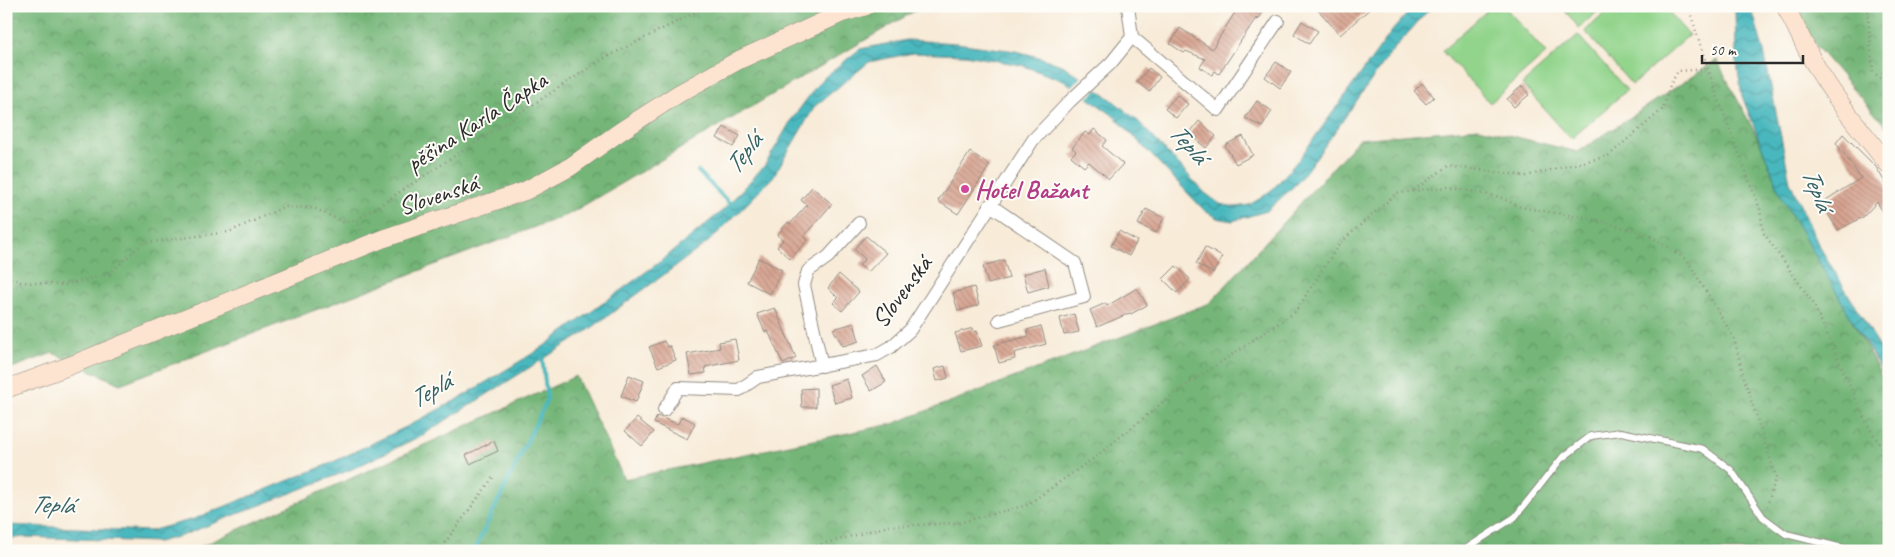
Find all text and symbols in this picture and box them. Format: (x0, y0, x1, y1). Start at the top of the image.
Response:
scale bar (1702, 32, 1804, 64)
text: 50 m (1710, 41, 1737, 60)
street label: pěšina Karla Čapka (400, 63, 555, 179)
water label: Teplá (1162, 116, 1220, 176)
water label: Teplá (717, 121, 774, 181)
water label: Teplá (1794, 163, 1843, 222)
street label: Slovenská (394, 166, 484, 223)
place label: Hotel Bažant (975, 174, 1091, 206)
marker: Hotel Bažant (959, 183, 971, 195)
street label: Slovenská (864, 248, 940, 334)
water label: Teplá (403, 362, 463, 416)
water label: Teplá (30, 487, 81, 522)

